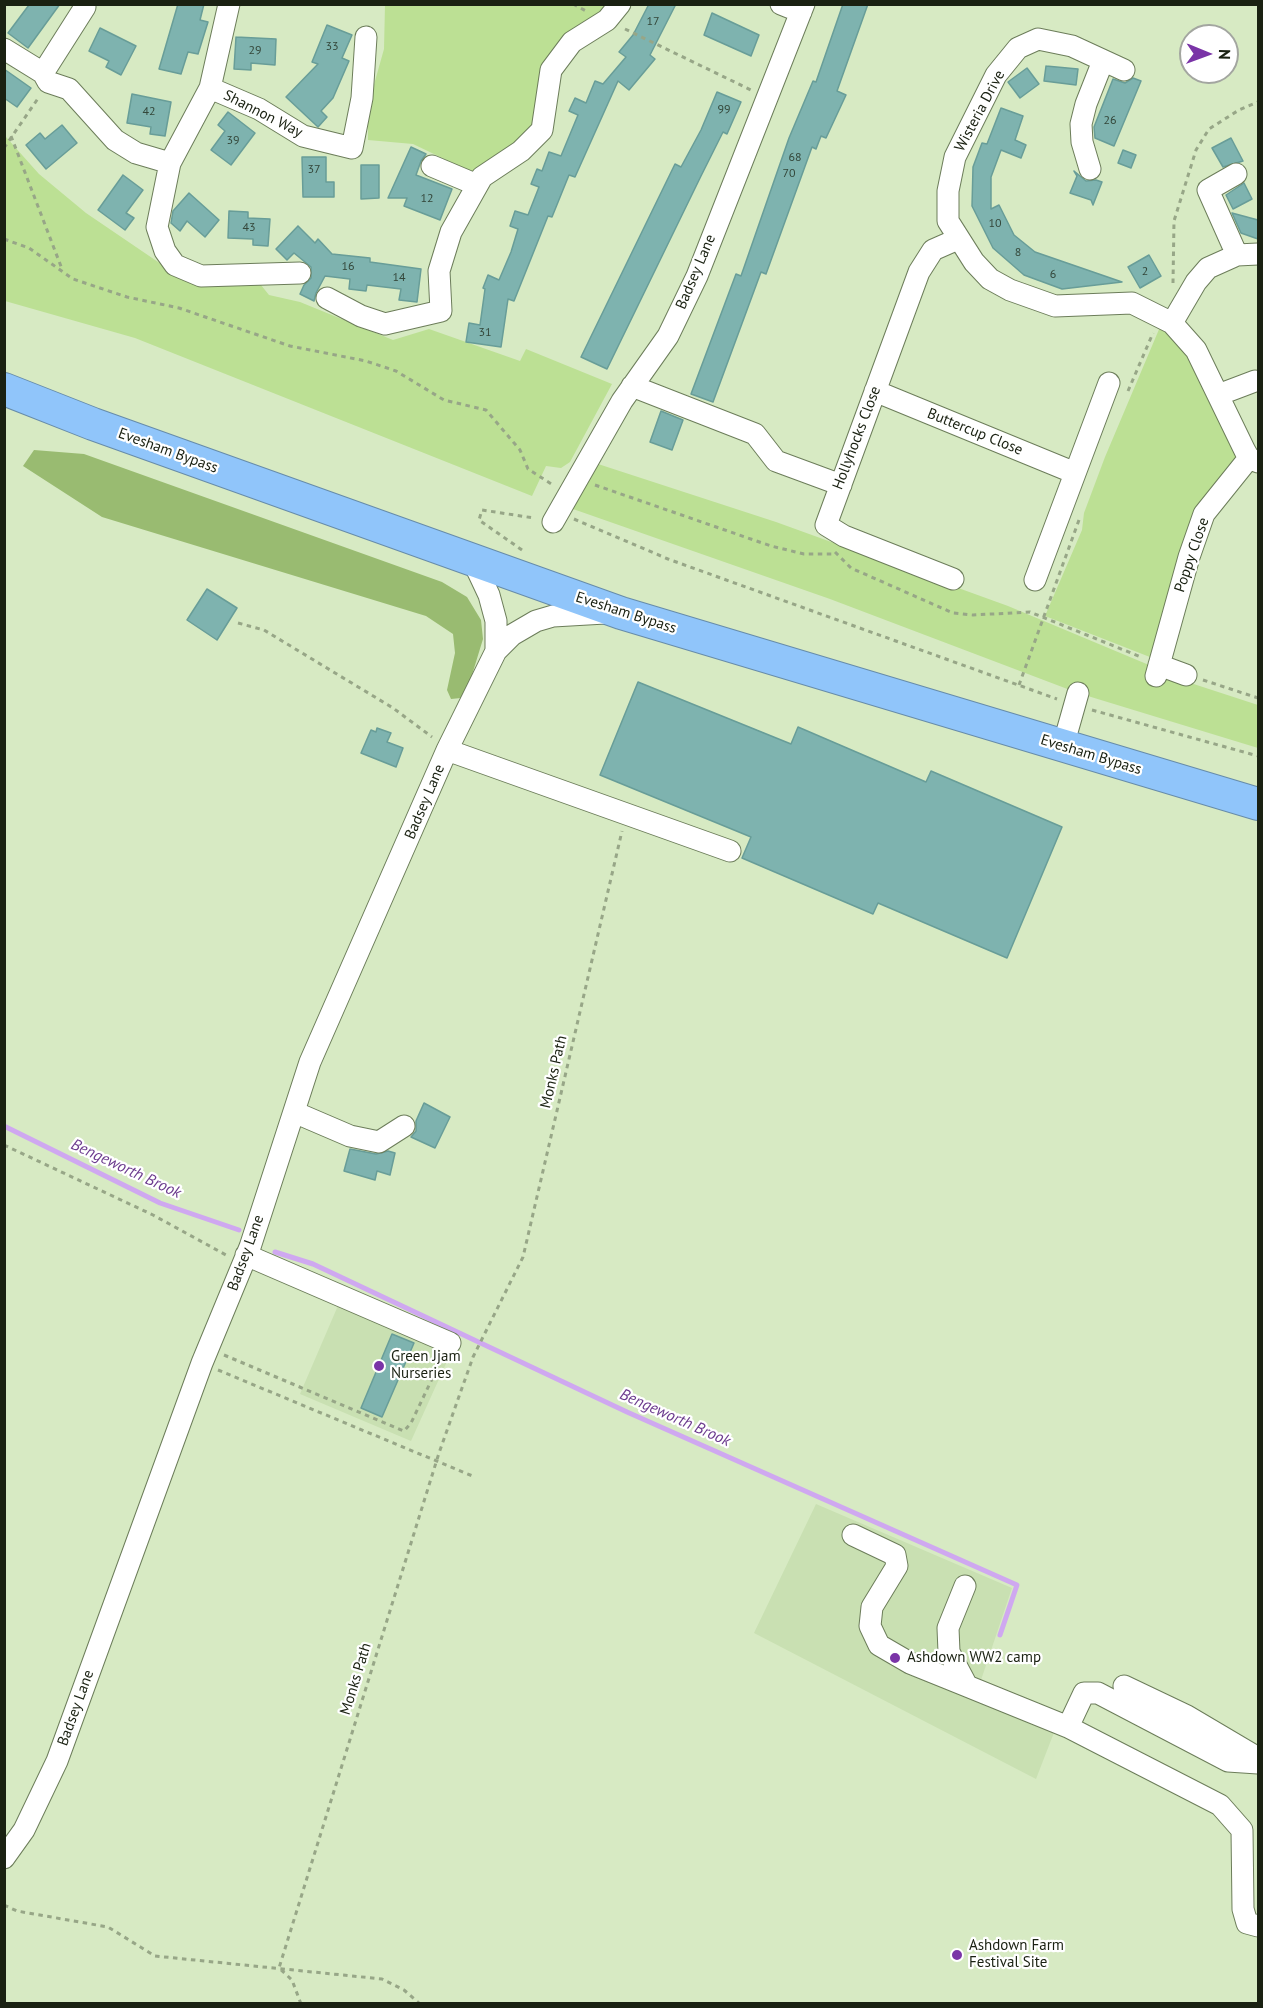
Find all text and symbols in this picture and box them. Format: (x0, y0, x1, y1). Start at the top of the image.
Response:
house number: 17 (646, 15, 660, 29)
north arrow (1179, 24, 1239, 84)
house number: 33 (325, 40, 339, 54)
house number: 29 (248, 44, 262, 58)
text: N (1215, 49, 1235, 60)
street label: Wisteria Drive (951, 67, 1009, 155)
street label: Shannon Way (220, 86, 306, 142)
house number: 99 (717, 103, 731, 117)
house number: 42 (142, 105, 156, 119)
house number: 26 (1103, 114, 1117, 128)
house number: 39 (226, 134, 240, 148)
house number: 68 (788, 151, 802, 165)
house number: 37 (307, 163, 321, 177)
house number: 70 (782, 167, 796, 181)
house number: 12 (420, 192, 434, 206)
house number: 10 (988, 217, 1002, 231)
house number: 43 (242, 221, 256, 235)
street label: Badsey Lane (672, 232, 720, 312)
house number: 8 (1015, 246, 1021, 260)
house number: 16 (341, 260, 355, 274)
house number: 2 (1142, 265, 1148, 279)
house number: 6 (1050, 268, 1056, 282)
house number: 14 (392, 271, 406, 285)
house number: 31 (478, 326, 492, 340)
street label: Hollyhocks Close (829, 384, 885, 492)
street label: Buttercup Close (925, 405, 1025, 459)
street label: Evesham Bypass (116, 425, 220, 477)
street label: Poppy Close (1171, 515, 1213, 595)
street label: Evesham Bypass (573, 588, 679, 638)
street label: Evesham Bypass (1038, 731, 1144, 779)
street label: Badsey Lane (401, 762, 449, 842)
street label: Monks Path (537, 1034, 571, 1110)
water label: Bengeworth Brook (68, 1135, 184, 1203)
street label: Badsey Lane (224, 1213, 268, 1293)
place label: Green Jjam Nurseries (391, 1348, 461, 1383)
marker: Green Jjam Nurseries (372, 1359, 386, 1373)
water label: Bengeworth Brook (617, 1385, 733, 1451)
street label: Monks Path (337, 1641, 375, 1717)
place label: Ashdown WW2 camp (907, 1649, 1041, 1667)
marker: Ashdown WW2 camp (888, 1651, 902, 1665)
street label: Badsey Lane (54, 1668, 98, 1748)
place label: Ashdown Farm Festival Site (969, 1937, 1064, 1972)
marker: Ashdown Farm Festival Site (950, 1948, 964, 1962)

